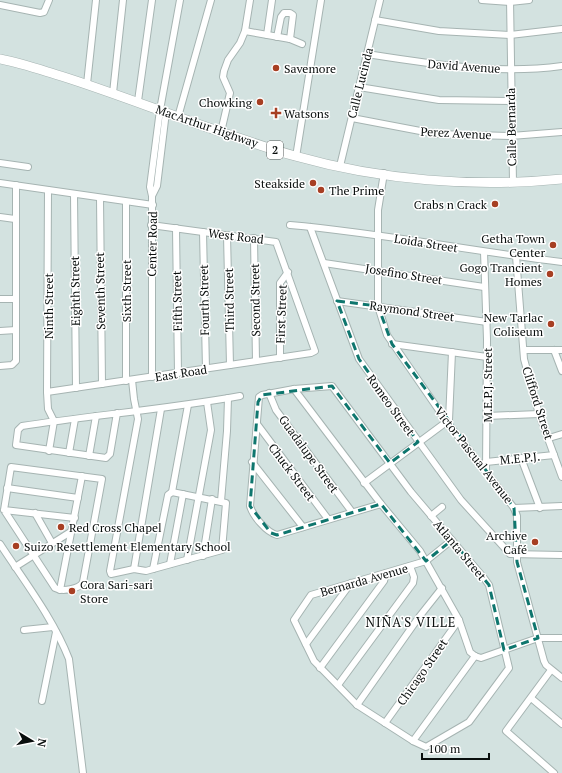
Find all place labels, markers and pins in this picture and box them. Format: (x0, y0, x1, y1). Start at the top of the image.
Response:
place label: Savemore (284, 61, 336, 76)
marker: Savemore (271, 63, 281, 73)
place label: Chowking (199, 95, 253, 110)
marker: Chowking (255, 97, 265, 107)
place label: Watsons (284, 106, 329, 121)
marker: Watsons (271, 108, 281, 118)
place label: Steakside (254, 176, 305, 191)
marker: Steakside (308, 178, 318, 188)
place label: The Prime (329, 183, 384, 198)
marker: The Prime (316, 185, 326, 195)
place label: Crabs n Crack (414, 197, 488, 212)
marker: Crabs n Crack (490, 199, 500, 209)
place label: Getha Town Center (481, 231, 545, 260)
marker: Getha Town Center (548, 240, 558, 250)
place label: Gogo Trancient Homes (460, 260, 543, 289)
marker: Gogo Trancient Homes (545, 269, 555, 279)
place label: New Tarlac Coliseum (484, 310, 544, 339)
marker: New Tarlac Coliseum (546, 319, 556, 329)
place label: Red Cross Chapel (69, 520, 162, 535)
marker: Red Cross Chapel (56, 522, 66, 532)
place label: Archive Café (486, 528, 527, 557)
marker: Archive Café (530, 537, 540, 547)
place label: Suizo Resettlement Elementary School (24, 539, 231, 554)
marker: Suizo Resettlement Elementary School (11, 541, 21, 551)
place label: Cora Sari-sari Store (80, 577, 153, 606)
marker: Cora Sari-sari Store (67, 586, 77, 596)

